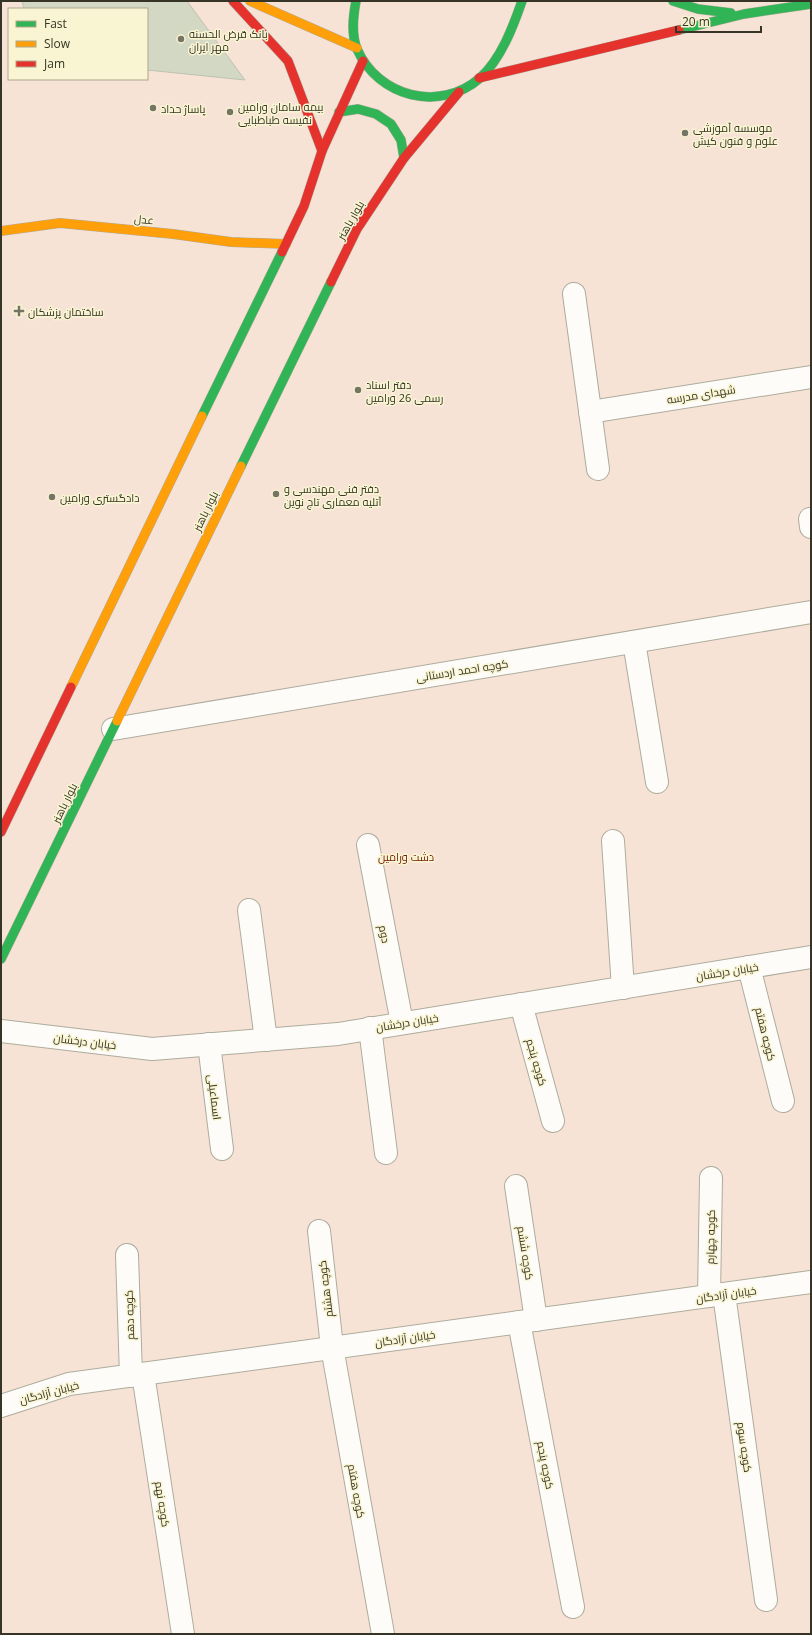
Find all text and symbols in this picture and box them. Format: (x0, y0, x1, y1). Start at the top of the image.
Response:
legend (8, 8, 148, 80)
scale bar (676, 8, 761, 34)
text: 20 m (682, 13, 710, 30)
text: Fast (44, 15, 67, 32)
place label: بانک قرض الحسنه مهر ایران (189, 26, 268, 54)
marker: بانک قرض الحسنه مهر ایران (176, 34, 186, 44)
text: Slow (44, 35, 71, 52)
text: Jam (43, 55, 65, 72)
place label: بیمه سامان ورامین نفیسه طباطبایی (238, 99, 324, 127)
place label: پاساژ حداد (161, 101, 206, 116)
marker: پاساژ حداد (148, 103, 158, 113)
marker: بیمه سامان ورامین نفیسه طباطبایی (225, 107, 235, 117)
place label: موسسه آموزشی علوم و فنون کیش (693, 120, 778, 149)
marker: موسسه آموزشی علوم و فنون کیش (680, 128, 690, 138)
street label: بلوار باهنر (332, 198, 367, 243)
street label: عدل (134, 211, 154, 227)
place label: ساختمان پزشکان (28, 304, 104, 319)
marker: ساختمان پزشکان (13, 305, 25, 317)
place label: دفتر اسناد رسمی 26 ورامین (366, 377, 443, 405)
street label: شهدای مدرسه (666, 381, 736, 407)
marker: دفتر اسناد رسمی 26 ورامین (353, 385, 363, 395)
place label: دفتر فنی مهندسی و آتلیه معماری تاج نوین (284, 481, 381, 510)
street label: بلوار باهنر (188, 488, 221, 534)
marker: دفتر فنی مهندسی و آتلیه معماری تاج نوین (271, 489, 281, 499)
place label: دادگستری ورامین (60, 490, 140, 505)
marker: دادگستری ورامین (47, 492, 57, 502)
street label: کوچه احمد اردستانی (415, 655, 509, 685)
street label: بلوار باهنر (47, 780, 80, 826)
park label: دشت ورامین (378, 849, 434, 864)
street label: دوم (375, 924, 394, 945)
street label: خیابان درخشان (695, 959, 759, 983)
street label: کوچه هفتم (751, 1006, 780, 1063)
street label: خیابان درخشان (375, 1010, 439, 1034)
street label: خیابان درخشان (53, 1030, 117, 1052)
street label: کوچه پنجم (522, 1037, 551, 1088)
street label: اسماعیلی (205, 1073, 225, 1121)
street label: کوچه چهارم (702, 1209, 719, 1265)
street label: کوچه ششم (513, 1225, 538, 1281)
street label: کوچه هشتم (314, 1259, 337, 1318)
street label: خیابان آزادگان (695, 1282, 757, 1306)
street label: کوچه دهم (121, 1290, 138, 1340)
street label: خیابان آزادگان (374, 1326, 436, 1350)
street label: خیابان آزادگان (18, 1377, 80, 1407)
street label: کوچه سوم (733, 1421, 756, 1474)
street label: کوچه پنجم (533, 1440, 558, 1491)
street label: کوچه هفتم (344, 1463, 369, 1520)
street label: کوچه نهم (151, 1480, 174, 1528)

